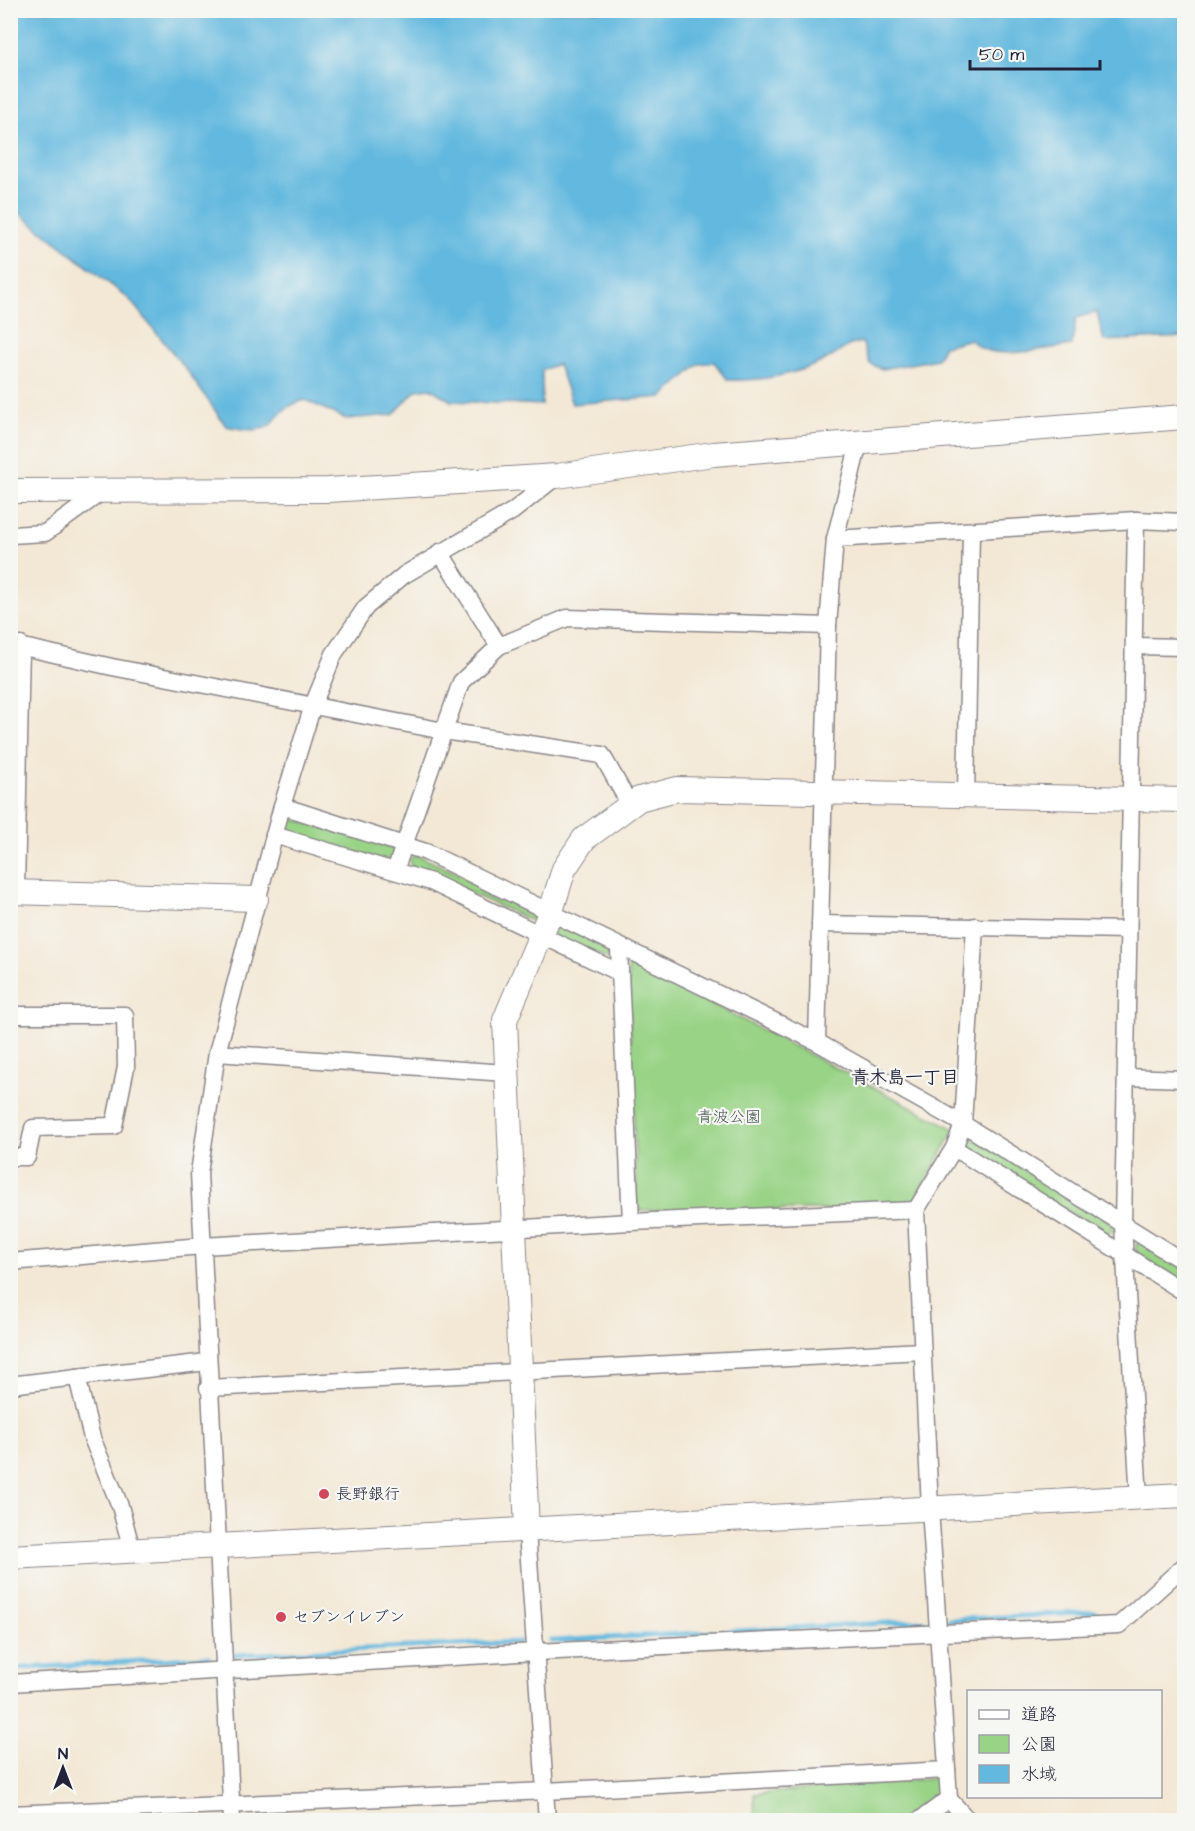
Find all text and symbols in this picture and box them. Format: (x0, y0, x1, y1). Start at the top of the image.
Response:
scale bar (970, 33, 1100, 71)
text: 50 m (979, 42, 1024, 67)
district label: 青木島一丁目 (851, 1065, 959, 1090)
park label: 青波公園 (697, 1106, 761, 1128)
place label: 長野銀行 (336, 1483, 400, 1505)
marker: 長野銀行 (317, 1487, 331, 1501)
place label: セブンイレブン (293, 1606, 405, 1628)
marker: セブンイレブン (274, 1610, 288, 1624)
legend (967, 1690, 1162, 1798)
text: 道路 (1021, 1702, 1057, 1727)
text: 公園 (1021, 1732, 1057, 1757)
north arrow (33, 1738, 93, 1798)
text: N (58, 1743, 68, 1765)
text: 水域 (1021, 1762, 1057, 1787)

